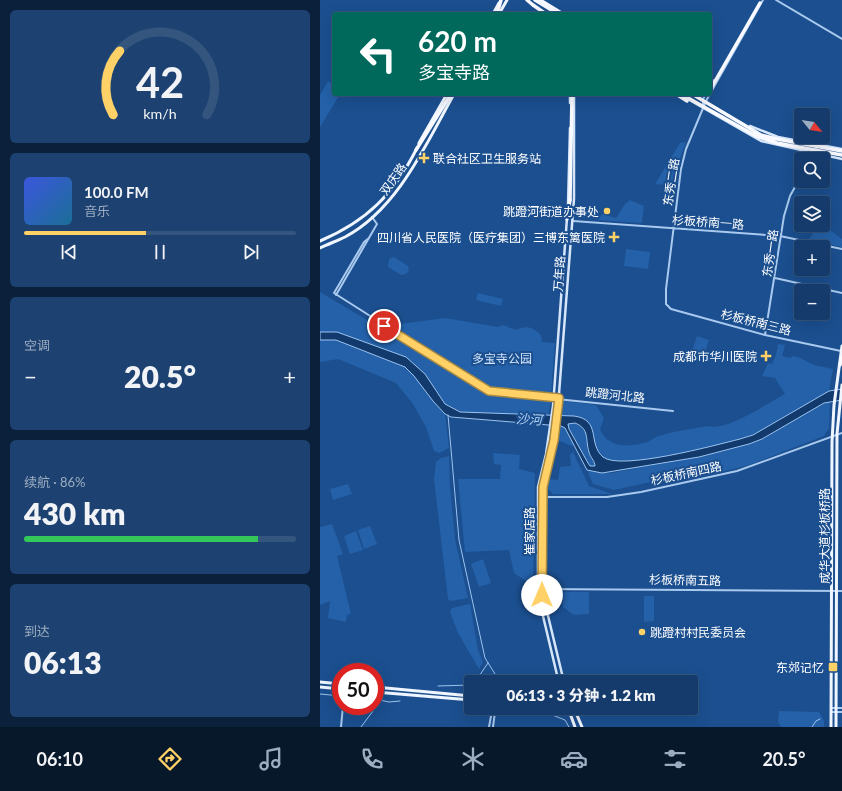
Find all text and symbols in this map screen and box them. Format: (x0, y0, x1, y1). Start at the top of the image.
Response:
text: 620 m (418, 24, 497, 58)
icon: left (352, 28, 404, 80)
text: 42 (136, 57, 184, 107)
text: 多宝寺路 (418, 61, 490, 83)
text: km/h (143, 104, 177, 121)
north arrow (794, 108, 830, 144)
map controls (794, 108, 830, 320)
place label: 联合社区卫生服务站 (433, 151, 541, 166)
marker: 联合社区卫生服务站 (418, 152, 430, 164)
button: search (794, 152, 830, 188)
street label: 东秀二路 (660, 157, 682, 207)
street label: 双庆路 (377, 160, 409, 198)
text: 100.0 FM (84, 183, 149, 201)
button: layers (794, 196, 830, 232)
text: 音乐 (84, 203, 110, 219)
place label: 跳蹬河街道办事处 (503, 204, 599, 219)
marker: 跳蹬河街道办事处 (602, 206, 612, 216)
street label: 杉板桥南一路 (672, 212, 744, 232)
street label: 东秀一路 (759, 228, 781, 278)
place label: 四川省人民医院（医疗集团）三博东篱医院 (377, 230, 605, 245)
marker: 四川省人民医院（医疗集团）三博东篱医院 (608, 231, 620, 243)
button: + (794, 240, 830, 276)
icon: previous (58, 241, 80, 263)
icon: pause (149, 241, 171, 263)
icon: next (240, 241, 262, 263)
street label: 万年路 (550, 256, 568, 292)
button: − (794, 284, 830, 320)
street label: 杉板桥南三路 (719, 306, 793, 338)
pin (367, 309, 401, 343)
icon: arrive (373, 315, 395, 337)
text: 空调 (24, 337, 50, 353)
place label: 成都市华川医院 (673, 349, 757, 364)
marker: 成都市华川医院 (760, 350, 772, 362)
park label: 多宝寺公园 (472, 351, 532, 366)
text: 20.5° (124, 358, 196, 394)
text: − (24, 363, 37, 390)
text: + (283, 363, 296, 390)
street label: 跳蹬河北路 (584, 384, 646, 406)
water label: 沙河 (516, 410, 545, 428)
street label: 杉板桥南四路 (649, 458, 723, 488)
text: 续航 · 86% (24, 474, 86, 490)
street label: 成华大道杉板桥路 (817, 488, 832, 584)
text: 430 km (24, 495, 125, 531)
street label: 崔家店路 (522, 507, 537, 555)
street label: 杉板桥南五路 (649, 572, 721, 588)
position arrow (521, 574, 563, 616)
text: 到达 (24, 623, 50, 639)
place label: 跳蹬村村民委员会 (650, 625, 746, 640)
marker: 跳蹬村村民委员会 (637, 627, 647, 637)
text: 06:13 (24, 644, 102, 680)
place label: 东郊记忆 (776, 660, 824, 675)
marker: 东郊记忆 (827, 661, 839, 673)
speed limit sign: 50 (332, 663, 384, 715)
text: 06:13 · 3 分钟 · 1.2 km (506, 686, 656, 704)
icon: directions (156, 745, 184, 773)
icon: music (257, 745, 285, 773)
icon: phone (358, 745, 386, 773)
icon: climate (459, 745, 487, 773)
icon: car (560, 745, 588, 773)
icon: filters (661, 745, 689, 773)
text: 06:10 (37, 748, 83, 770)
text: 20.5° (762, 748, 805, 770)

